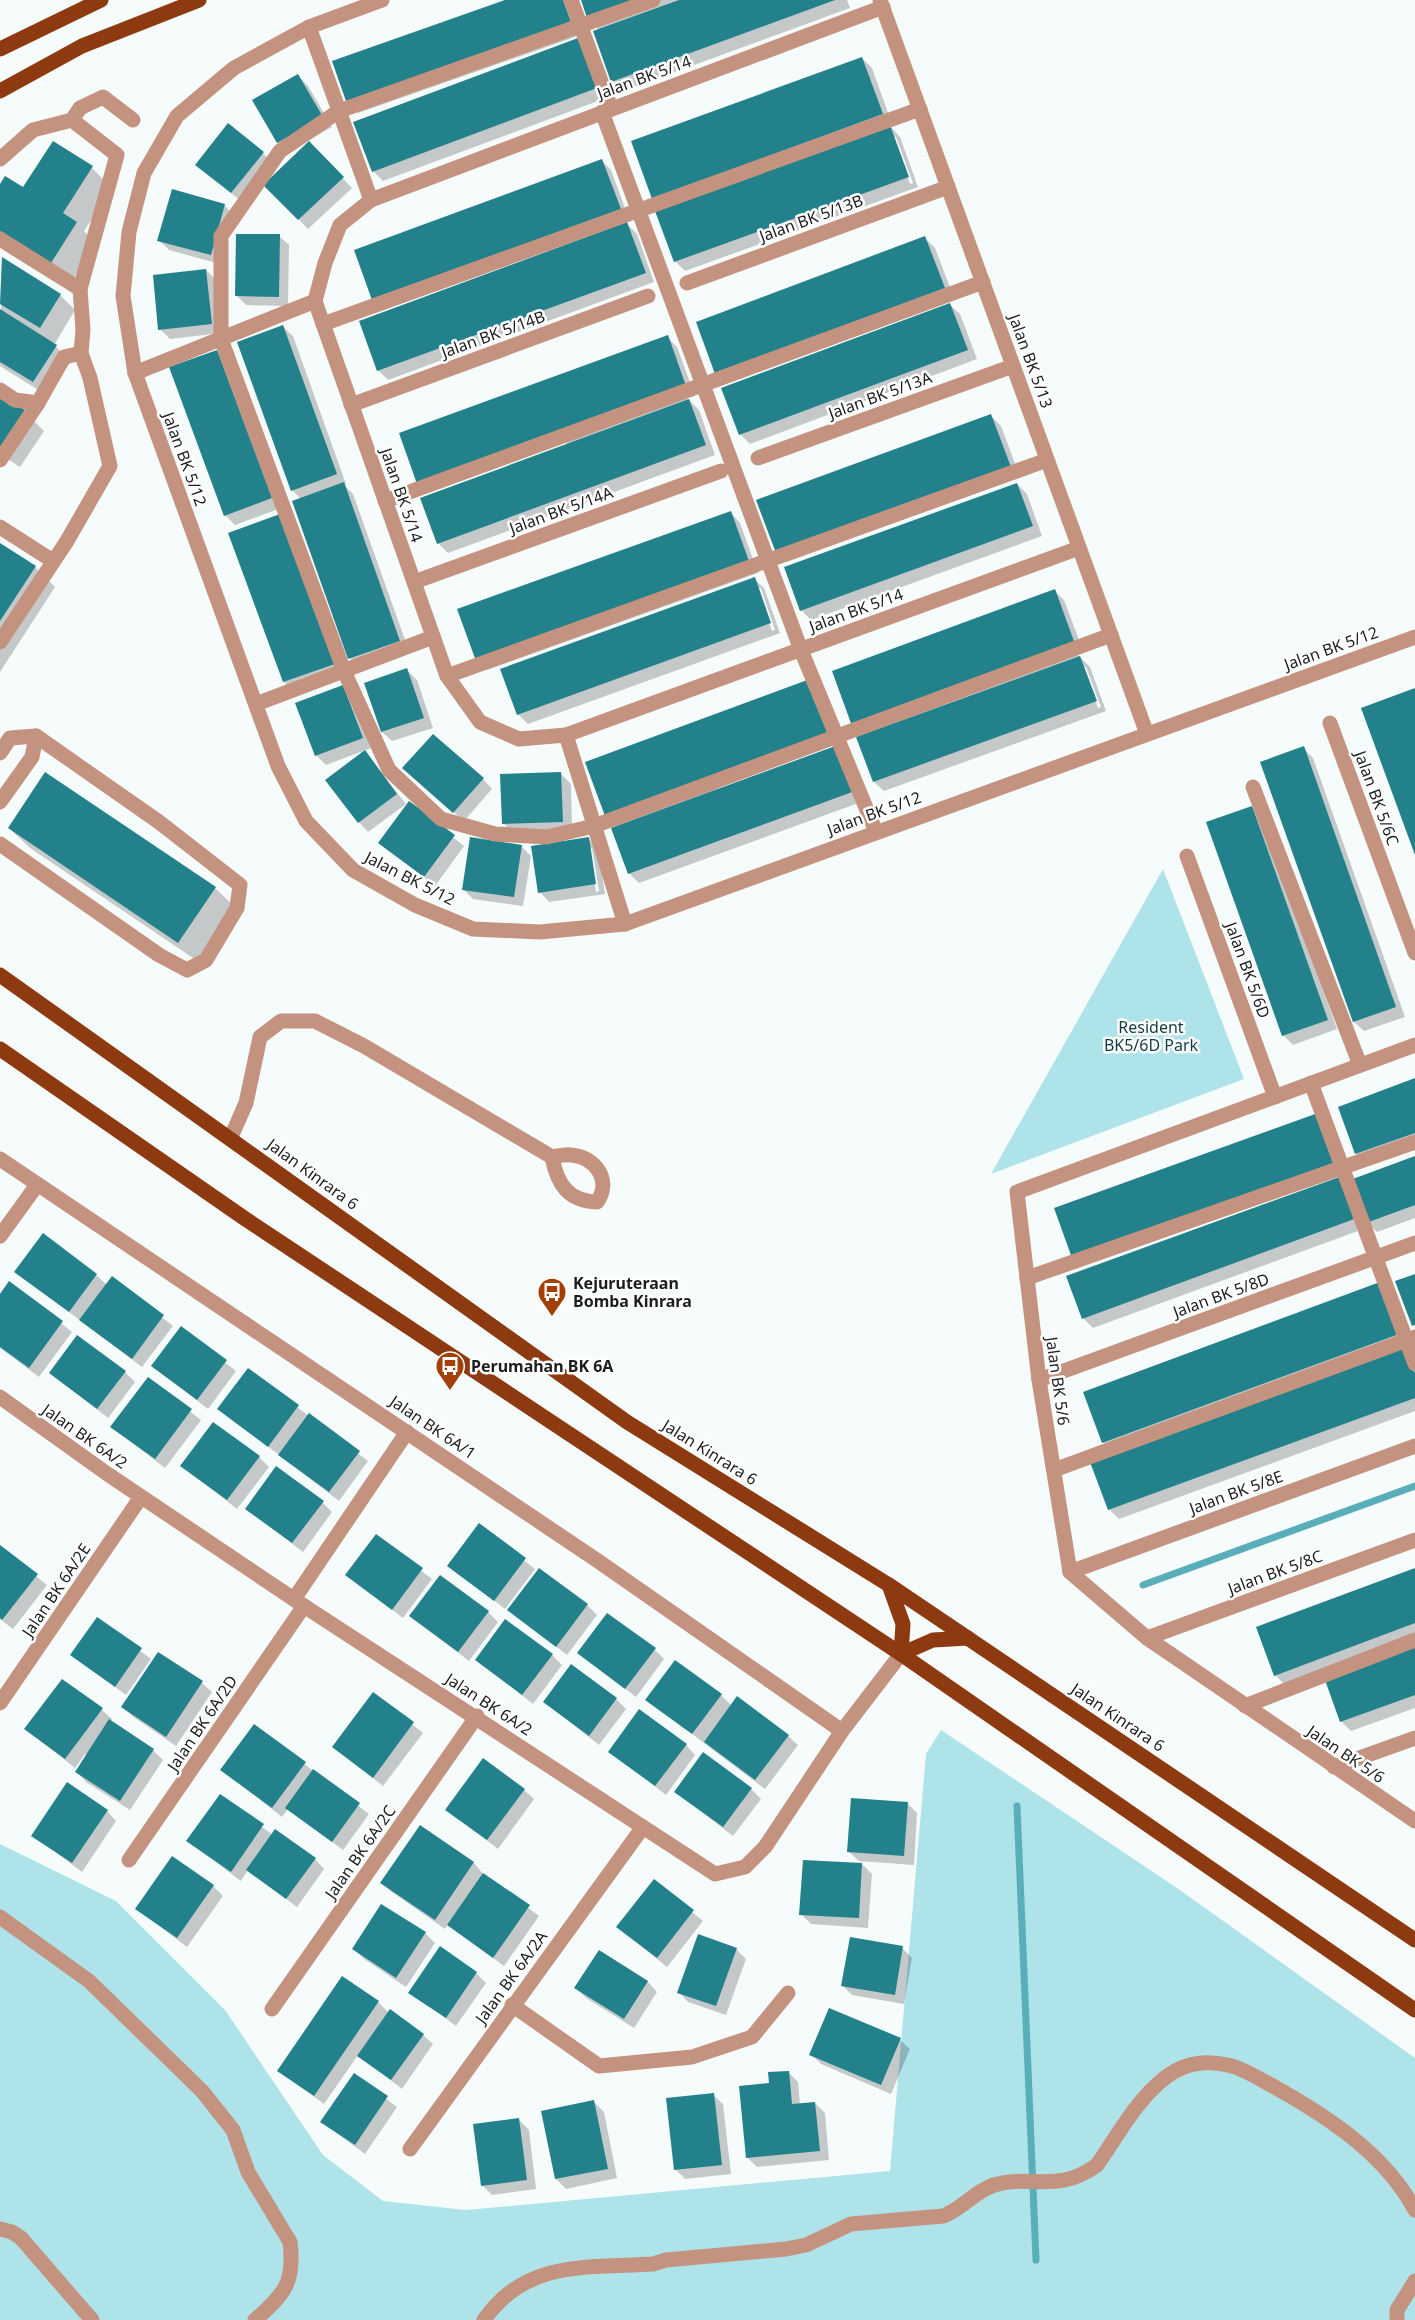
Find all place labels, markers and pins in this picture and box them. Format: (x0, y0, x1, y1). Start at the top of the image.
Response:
place label: Kejuruteraan Bomba Kinrara (573, 1272, 692, 1312)
bus stop icon: Kejuruteraan Bomba Kinrara (536, 1276, 568, 1318)
bus stop icon: Perumahan BK 6A (434, 1350, 466, 1392)
place label: Perumahan BK 6A (471, 1355, 614, 1377)

